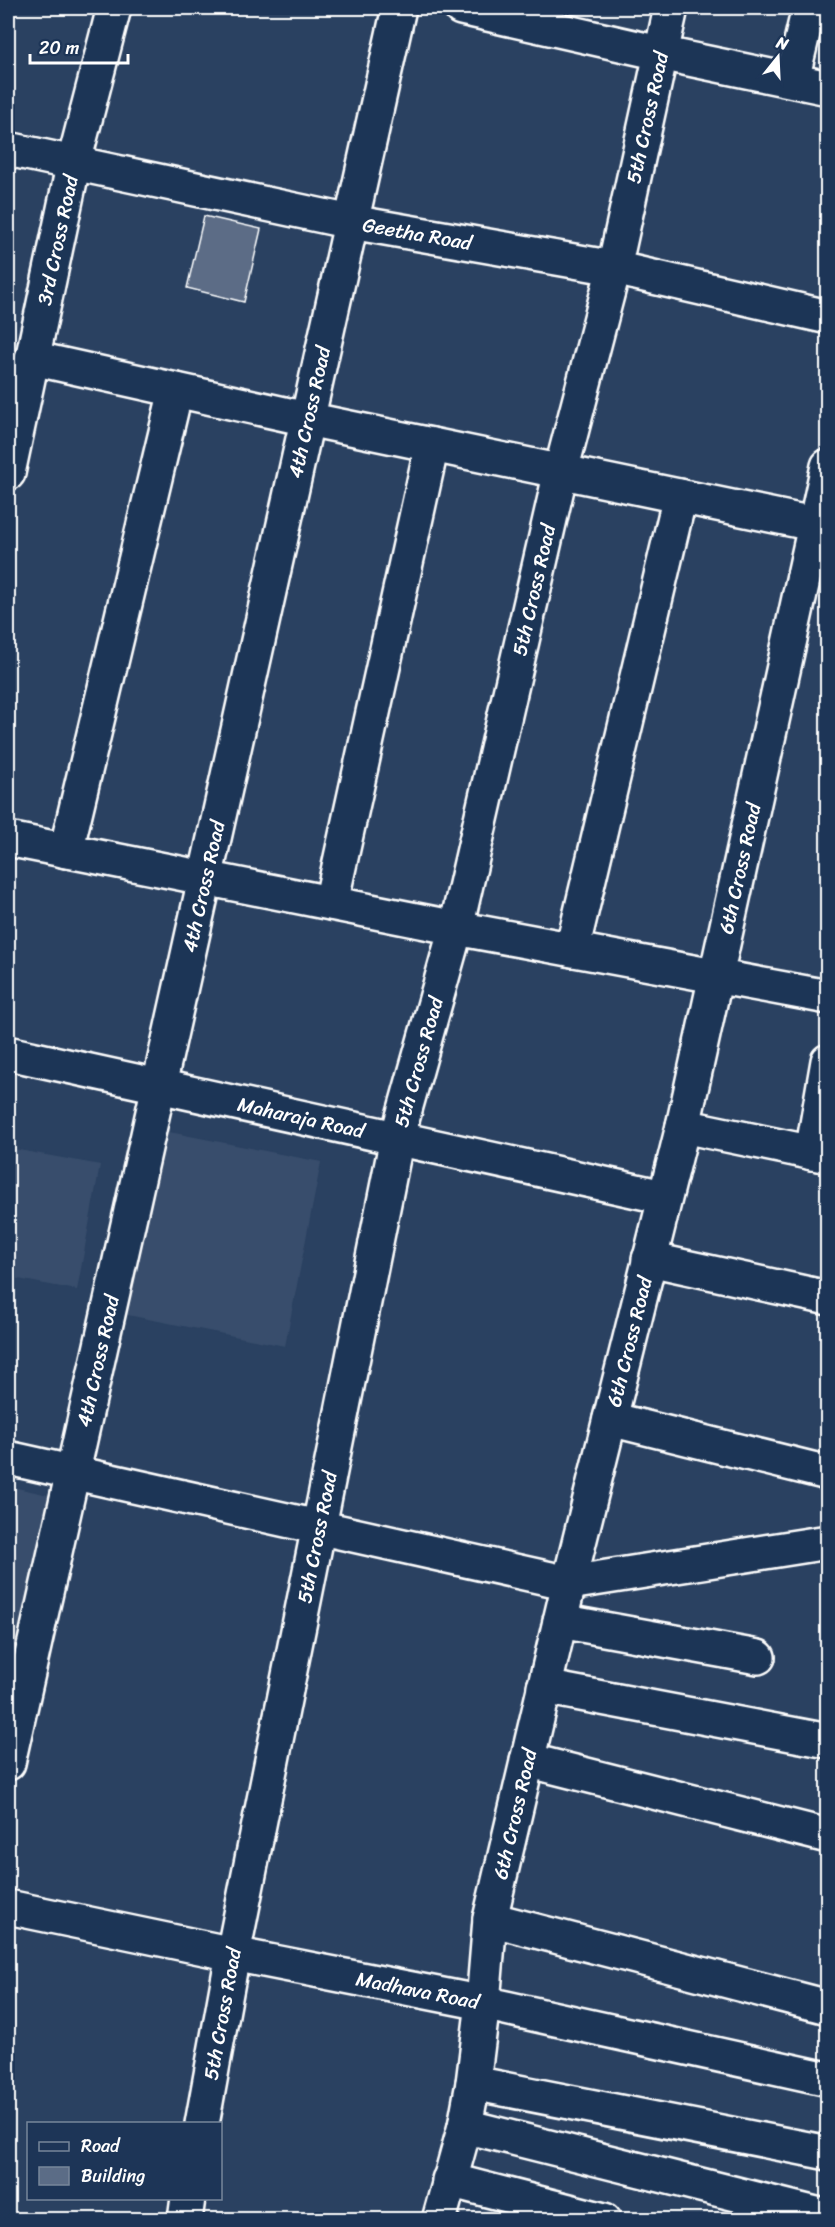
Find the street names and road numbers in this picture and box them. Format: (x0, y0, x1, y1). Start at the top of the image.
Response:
street label: 5th Cross Road (616, 47, 679, 187)
street label: 3rd Cross Road (27, 171, 89, 309)
street label: Geetha Road (360, 207, 476, 261)
street label: 4th Cross Road (278, 341, 341, 482)
street label: 5th Cross Road (502, 520, 567, 659)
street label: 6th Cross Road (709, 798, 772, 937)
street label: 4th Cross Road (172, 816, 236, 956)
street label: 5th Cross Road (384, 992, 454, 1131)
street label: Maharaja Road (234, 1087, 369, 1149)
street label: 6th Cross Road (597, 1272, 663, 1411)
street label: 4th Cross Road (66, 1290, 130, 1430)
street label: 5th Cross Road (287, 1467, 348, 1606)
street label: 6th Cross Road (483, 1744, 548, 1883)
street label: 5th Cross Road (193, 1943, 252, 2083)
street label: Madhava Road (353, 1961, 484, 2020)

